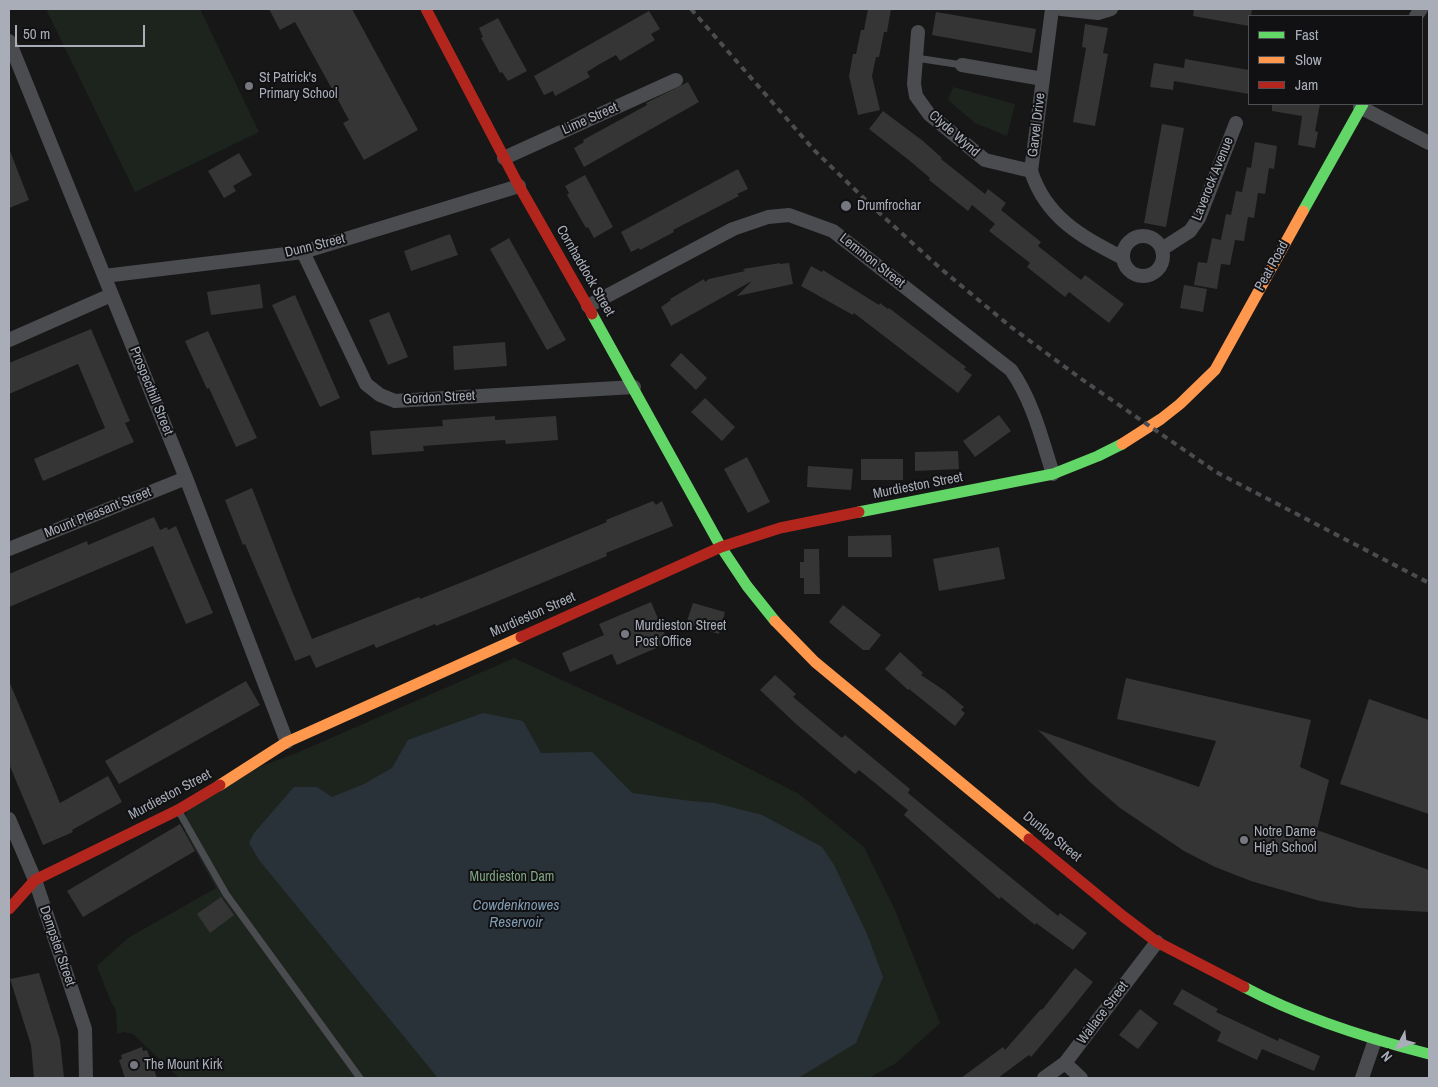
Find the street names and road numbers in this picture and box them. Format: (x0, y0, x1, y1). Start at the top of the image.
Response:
street label: Garvel Drive (1025, 92, 1049, 158)
street label: Lime Street (559, 99, 621, 139)
street label: Clyde Wynd (925, 107, 983, 161)
street label: Laverock Avenue (1189, 135, 1237, 223)
street label: Cornhaddock Street (552, 223, 618, 319)
street label: Dunn Street (283, 230, 347, 262)
street label: Lemmon Street (836, 230, 908, 292)
street label: Peat Road (1252, 238, 1292, 294)
street label: Prospecthill Street (126, 344, 176, 438)
street label: Gordon Street (403, 388, 475, 408)
street label: Murdieston Street (872, 469, 964, 503)
street label: Mount Pleasant Street (42, 484, 154, 542)
street label: Murdieston Street (488, 589, 578, 641)
street label: Murdieston Street (126, 766, 214, 824)
street label: Dunlop Street (1019, 808, 1085, 866)
street label: Dempster Street (35, 904, 79, 988)
street label: Wallace Street (1074, 978, 1132, 1048)

